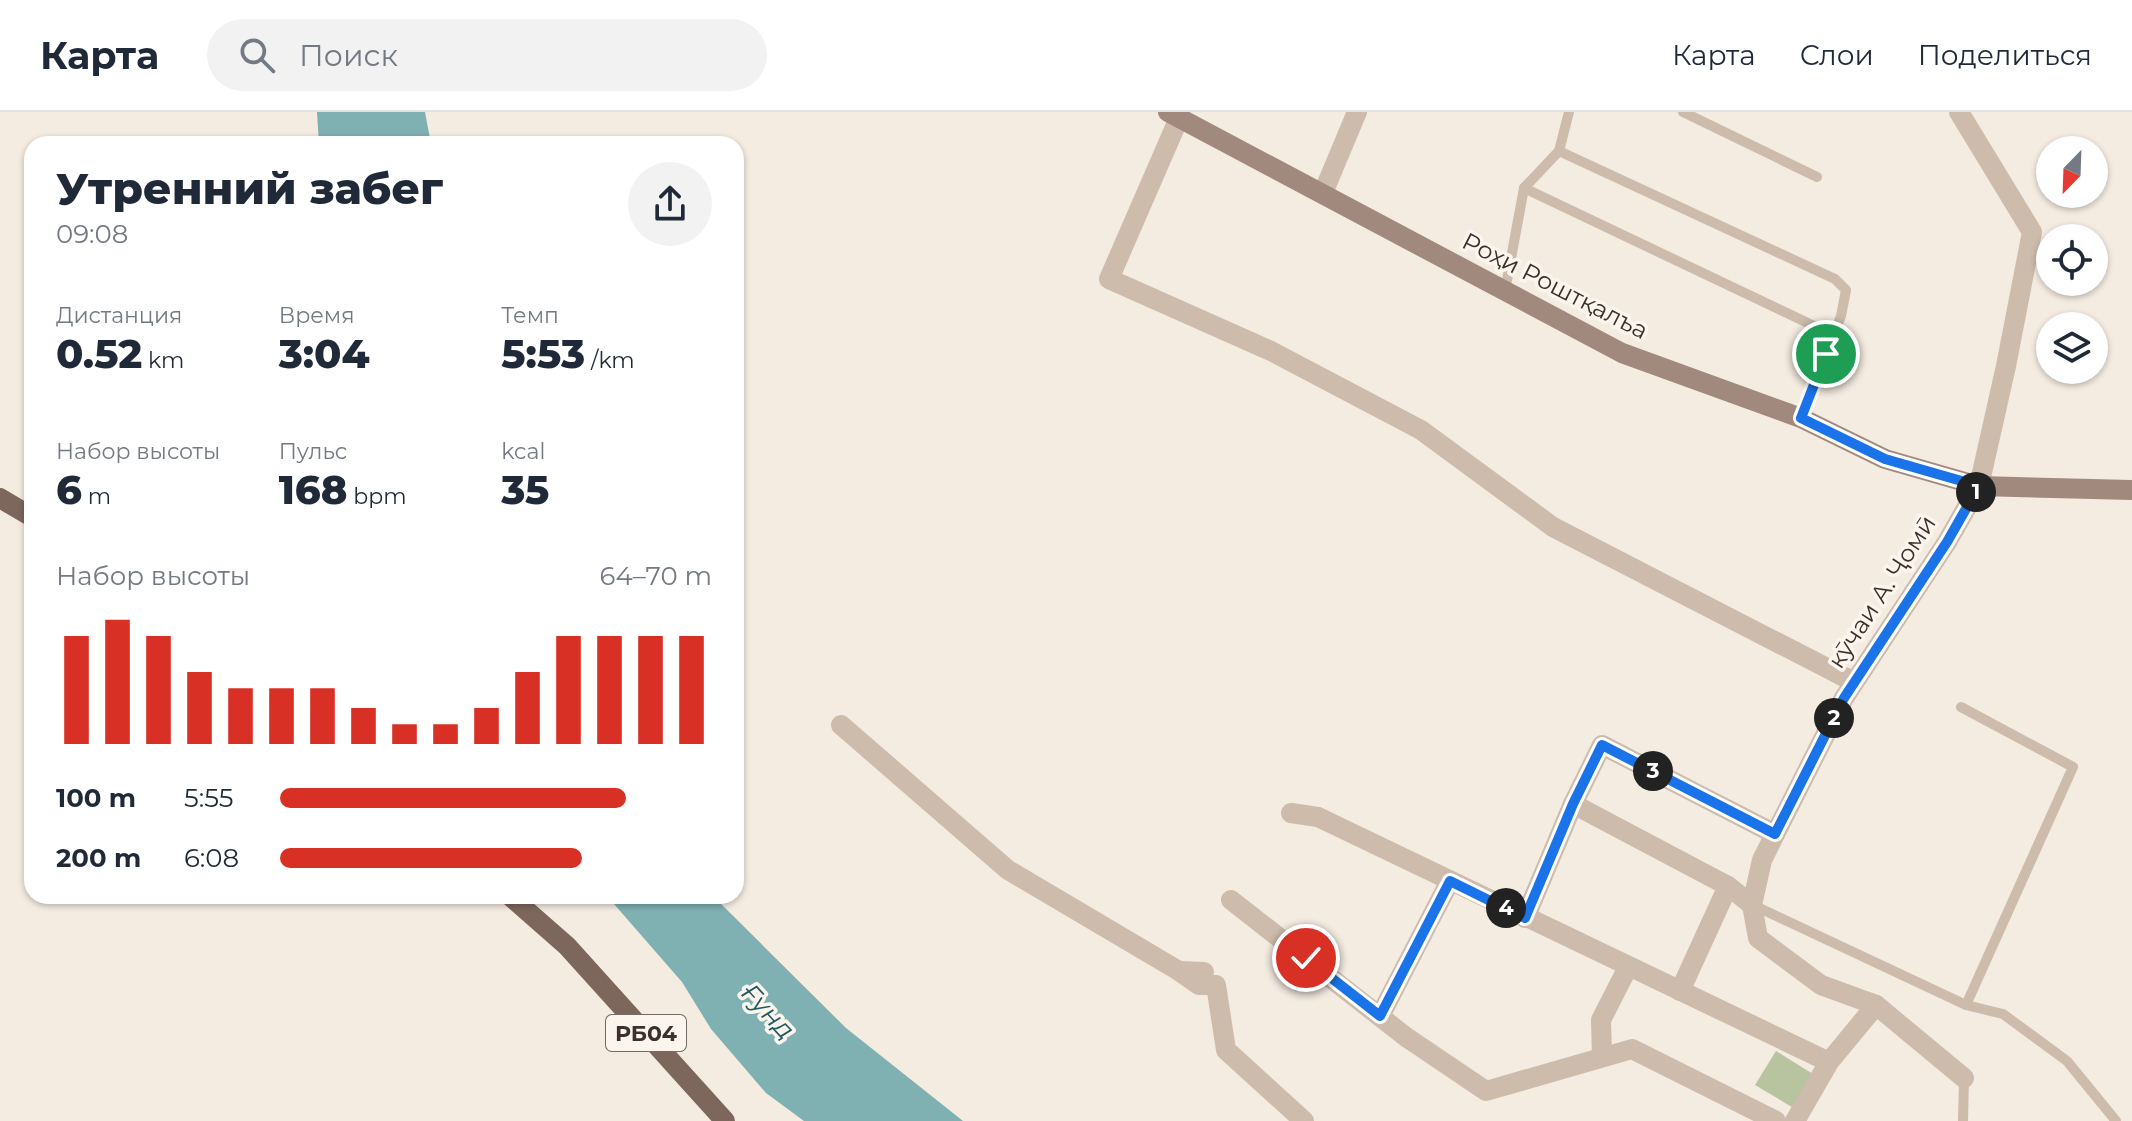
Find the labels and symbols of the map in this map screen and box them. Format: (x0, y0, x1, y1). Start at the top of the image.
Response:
north arrow (2036, 136, 2108, 208)
street label: Роҳи Роштқалъа (1458, 226, 1653, 345)
pin (1792, 320, 1860, 388)
pin: 1 (1956, 472, 1996, 512)
street label: кӯчаи А. Ҷомӣ (1821, 510, 1942, 674)
pin: 2 (1814, 698, 1854, 738)
pin: 3 (1633, 751, 1673, 791)
pin: 4 (1486, 888, 1526, 928)
pin (1272, 924, 1340, 992)
water label: Ғунд (734, 976, 802, 1046)
road number: РБ04 (606, 1015, 686, 1051)

